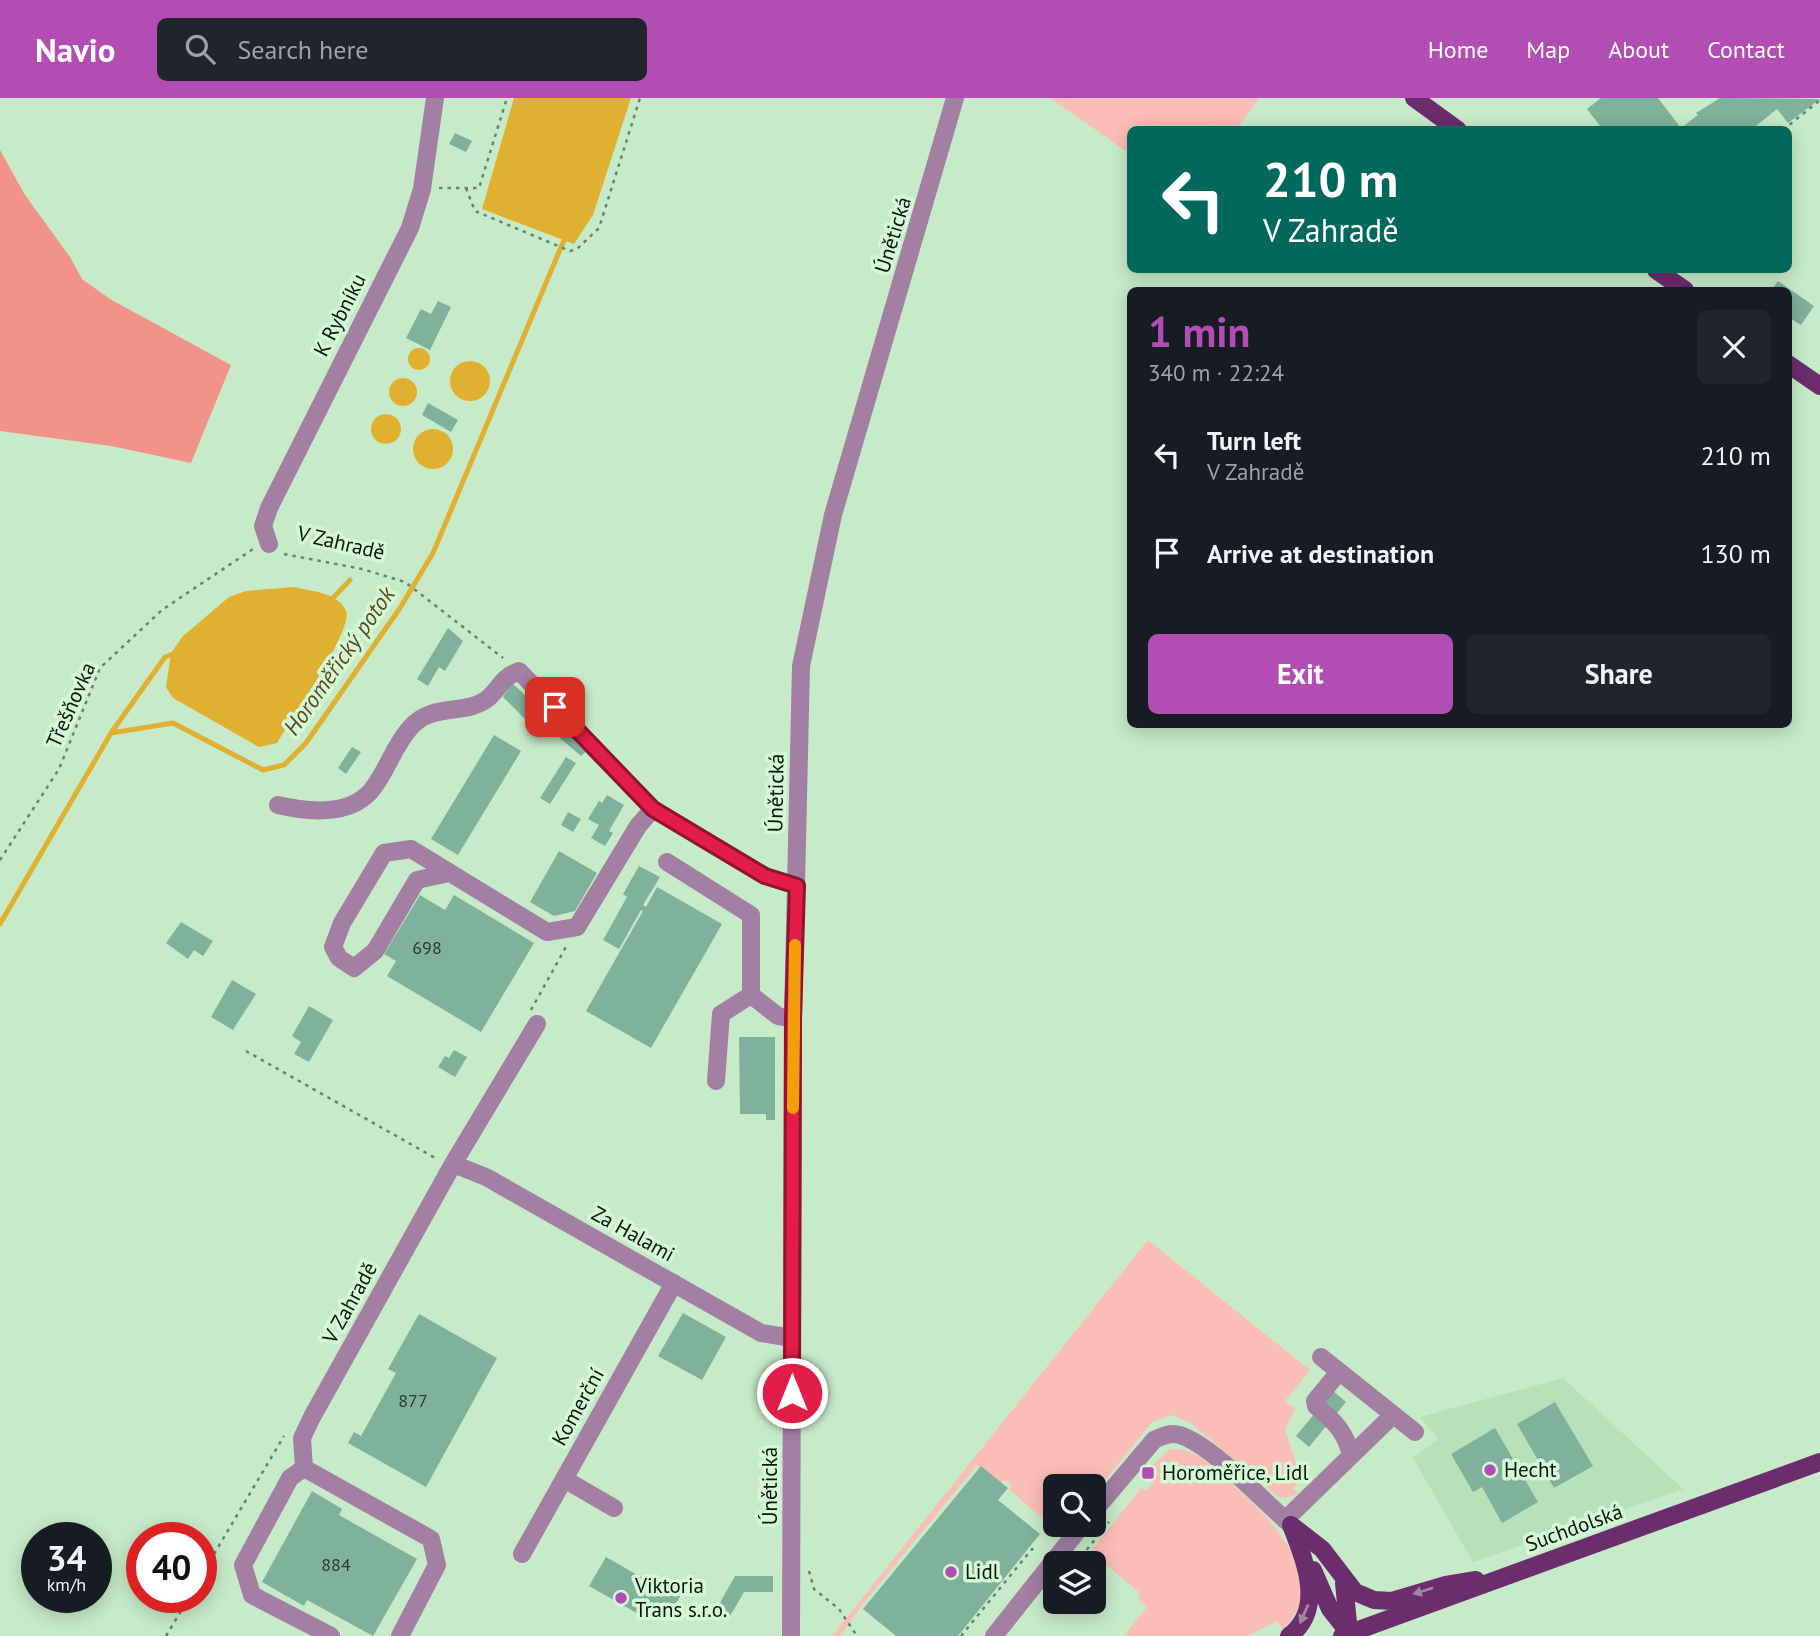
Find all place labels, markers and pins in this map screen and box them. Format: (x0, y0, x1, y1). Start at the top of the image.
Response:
pin (525, 677, 585, 737)
place label: Hecht (1504, 1456, 1557, 1483)
place label: Horoměřice, Lidl (1162, 1459, 1309, 1486)
marker: Hecht (1482, 1462, 1498, 1478)
marker: Horoměřice, Lidl (1140, 1465, 1156, 1481)
place label: Lidl (965, 1558, 999, 1585)
marker: Lidl (943, 1564, 959, 1580)
place label: Viktoria Trans s.r.o. (634, 1572, 727, 1623)
marker: Viktoria Trans s.r.o. (613, 1590, 629, 1606)

